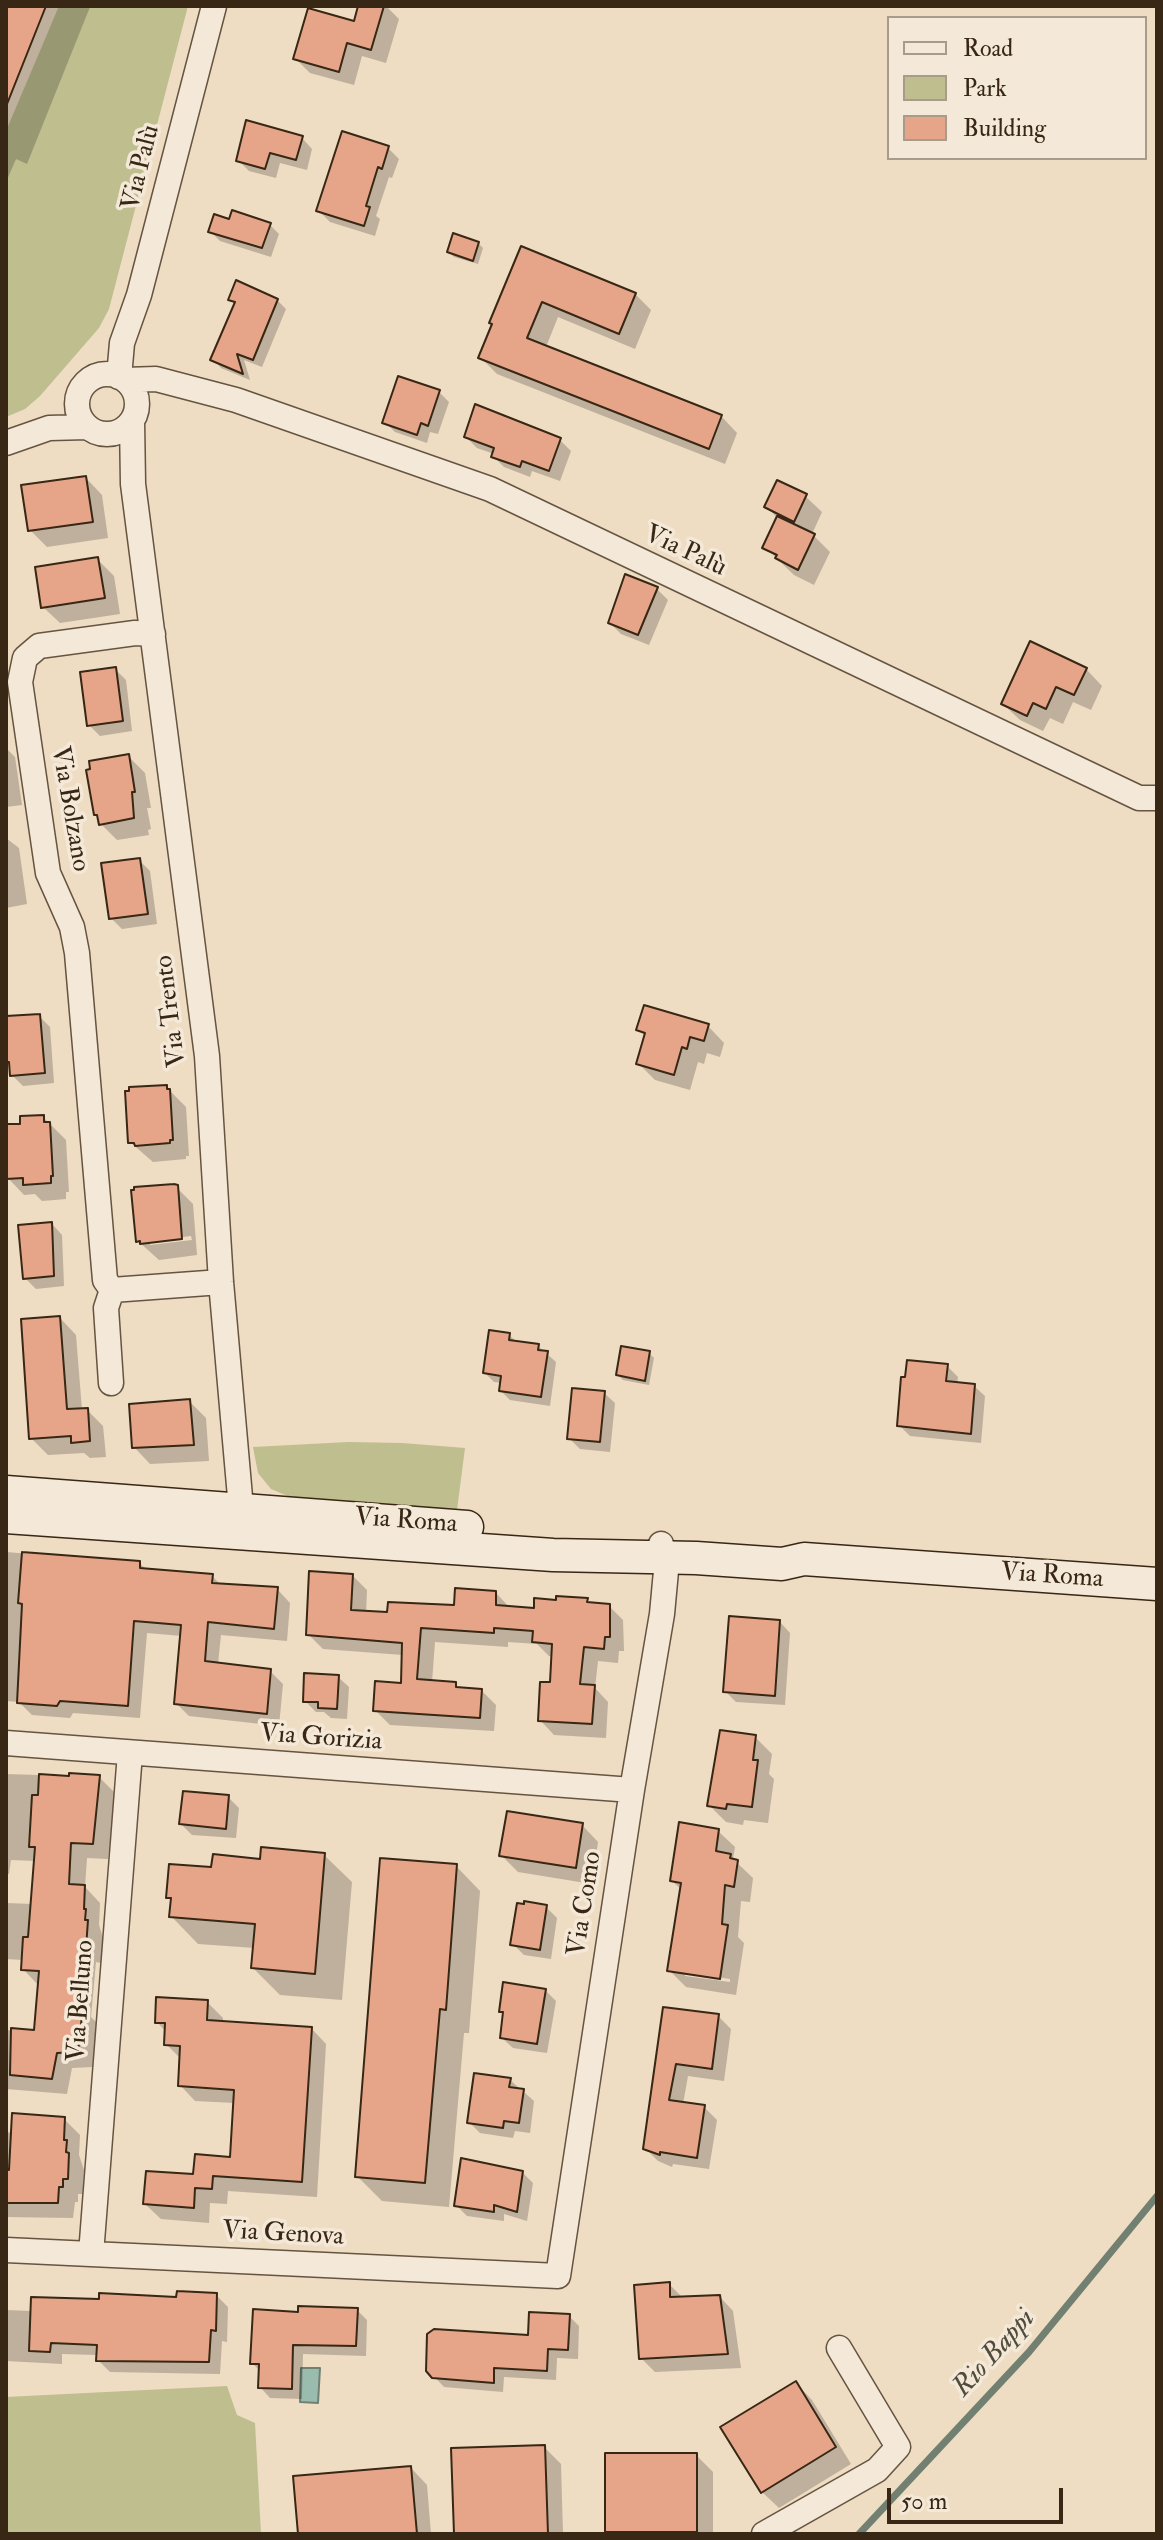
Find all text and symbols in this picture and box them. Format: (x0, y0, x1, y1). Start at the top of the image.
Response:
legend (887, 16, 1147, 160)
text: Road (963, 33, 1013, 64)
text: Park (963, 73, 1007, 104)
text: Building (963, 113, 1046, 144)
street label: Via Palù (116, 122, 168, 214)
street label: Via Palù (639, 520, 731, 584)
street label: Via Bolzano (43, 744, 95, 874)
street label: Via Trento (150, 953, 194, 1069)
street label: Via Roma (353, 1503, 459, 1541)
street label: Via Roma (999, 1558, 1105, 1596)
street label: Via Gorizia (259, 1719, 383, 1759)
street label: Via Como (562, 1849, 610, 1959)
street label: Via Belluno (62, 1939, 102, 2063)
street label: Via Genova (222, 2216, 344, 2254)
water label: Rio Bappi (947, 2303, 1043, 2405)
scale bar (891, 2472, 1067, 2522)
text: 50 m (901, 2486, 947, 2517)

